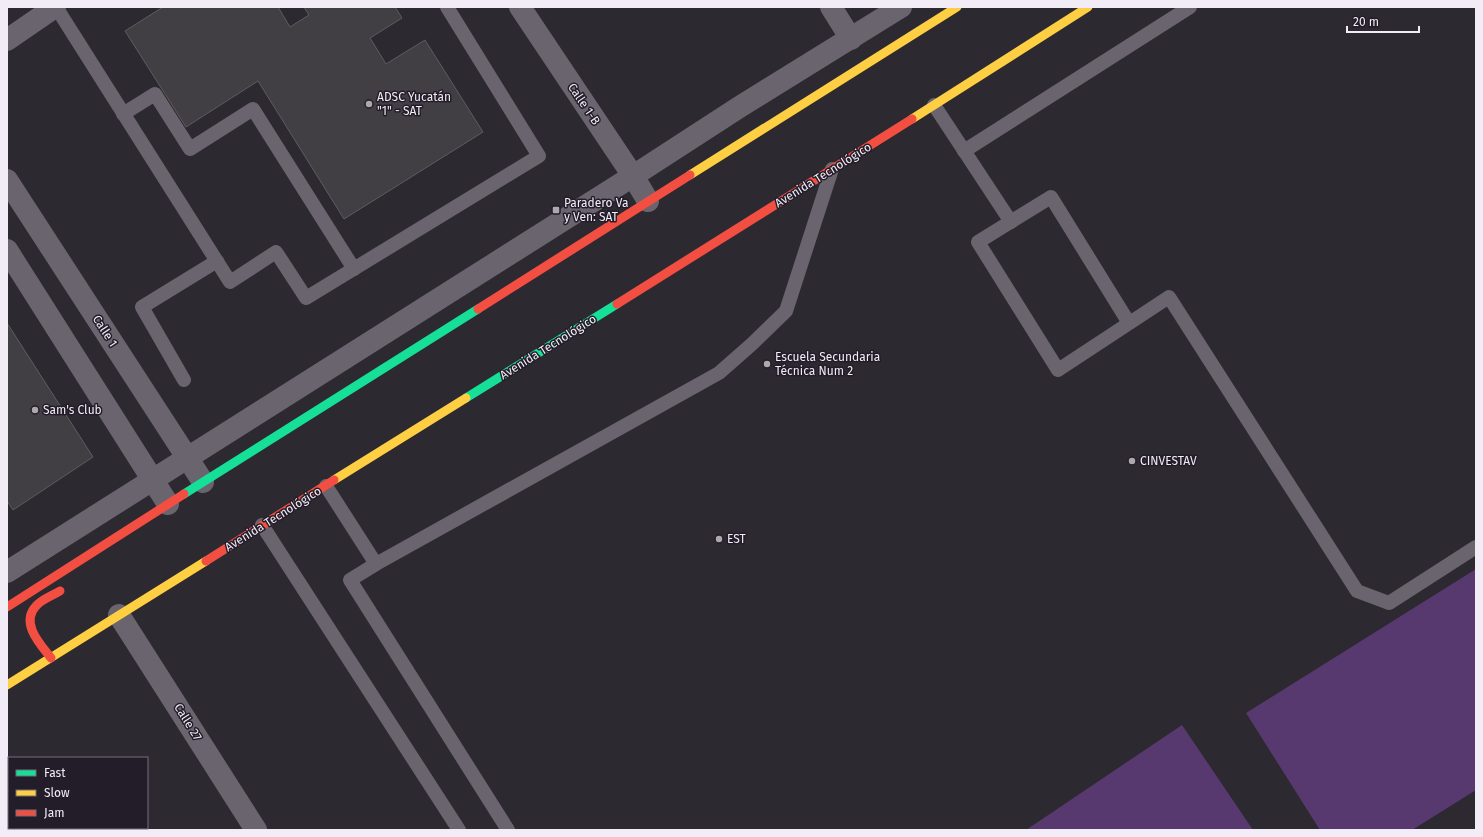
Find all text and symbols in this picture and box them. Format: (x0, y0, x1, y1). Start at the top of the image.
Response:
scale bar (1347, 8, 1419, 34)
text: 20 m (1353, 15, 1379, 29)
street label: Calle 1-B (565, 81, 603, 127)
place label: ADSC Yucatán "1" - SAT (377, 90, 451, 118)
marker: ADSC Yucatán "1" - SAT (364, 99, 374, 109)
street label: Avenida Tecnológico (772, 140, 874, 210)
place label: Paradero Va y Ven: SAT (564, 196, 628, 224)
marker: Paradero Va y Ven: SAT (551, 205, 561, 215)
street label: Avenida Tecnológico (497, 312, 599, 382)
street label: Calle 1 (90, 313, 120, 349)
place label: Escuela Secundaria Técnica Num 2 (775, 350, 880, 378)
marker: Escuela Secundaria Técnica Num 2 (762, 359, 772, 369)
place label: Sam's Club (43, 403, 102, 417)
marker: Sam's Club (30, 405, 40, 415)
place label: CINVESTAV (1140, 454, 1197, 468)
marker: CINVESTAV (1127, 456, 1137, 466)
street label: Avenida Tecnológico (222, 484, 324, 554)
place label: EST (727, 532, 747, 546)
marker: EST (714, 534, 724, 544)
street label: Calle 27 (171, 701, 205, 743)
legend (8, 757, 148, 829)
text: Fast (44, 766, 66, 780)
text: Slow (44, 786, 70, 800)
text: Jam (44, 806, 64, 820)

